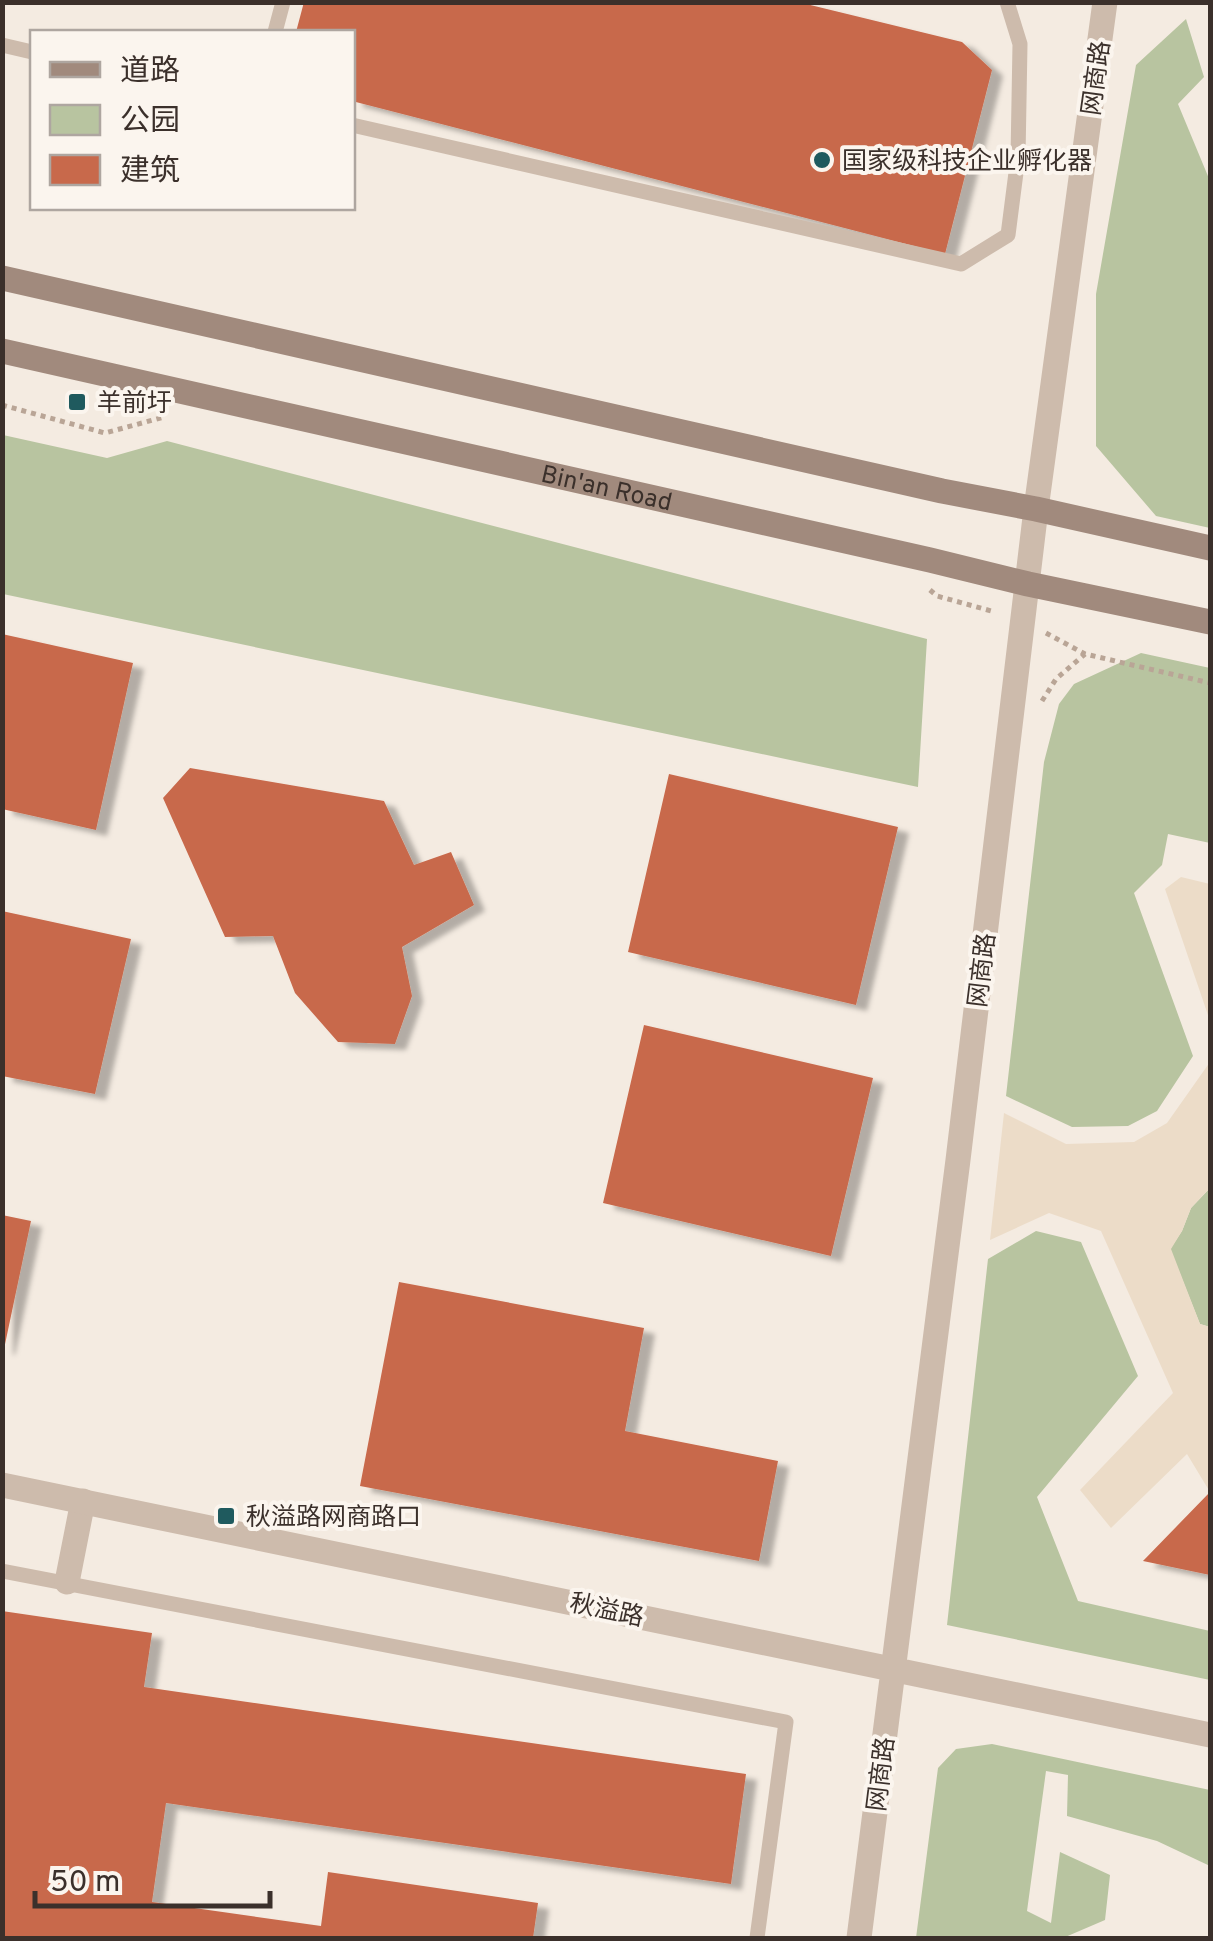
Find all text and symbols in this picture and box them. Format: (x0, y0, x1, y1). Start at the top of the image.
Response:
legend (30, 30, 355, 210)
street label: 网商路 (1077, 39, 1119, 118)
text: 道路 (120, 54, 180, 91)
text: 公园 (120, 104, 180, 141)
place label: 国家级科技企业孵化器 (842, 147, 1092, 179)
marker: 国家级科技企业孵化器 (811, 149, 833, 171)
text: 建筑 (120, 154, 180, 191)
place label: 羊前圩 (97, 389, 172, 421)
marker: 羊前圩 (66, 391, 88, 413)
street label: Bin'an Road (538, 460, 675, 520)
street label: 网商路 (964, 931, 1004, 1010)
place label: 秋溢路网商路口 (246, 1503, 421, 1535)
marker: 秋溢路网商路口 (215, 1505, 237, 1527)
street label: 秋溢路 (566, 1588, 646, 1635)
street label: 网商路 (863, 1735, 903, 1814)
scale bar (35, 1846, 270, 1908)
text: 50 m (50, 1865, 120, 1902)

